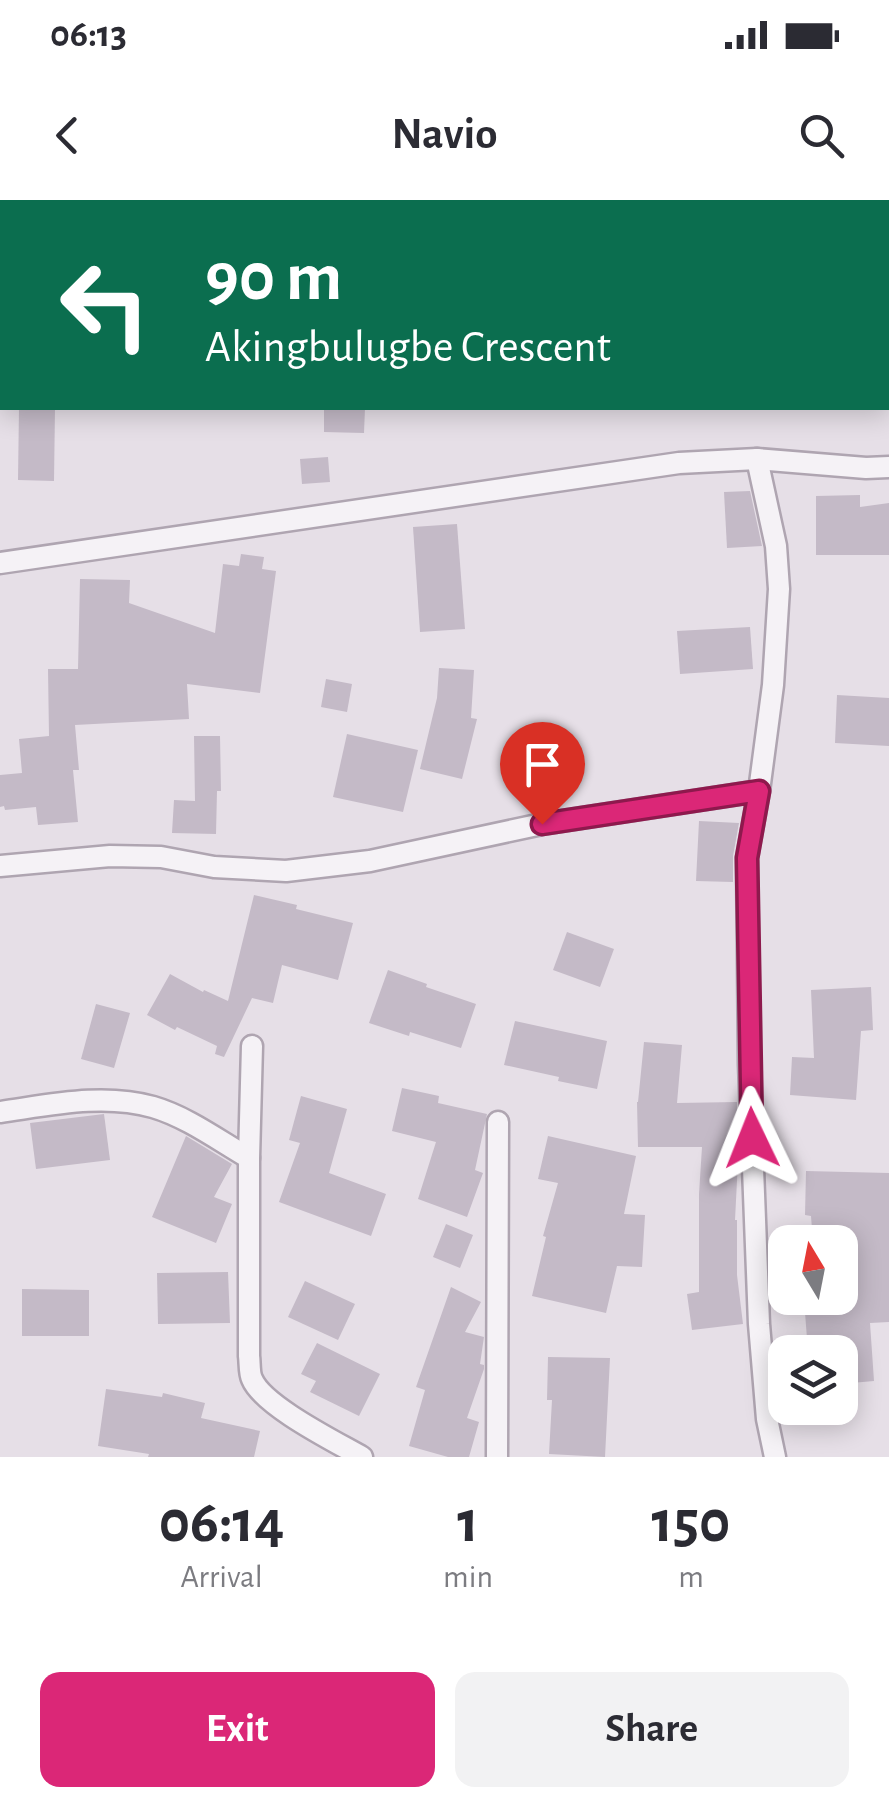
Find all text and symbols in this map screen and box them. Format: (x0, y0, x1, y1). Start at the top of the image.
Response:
text: 06:13 (50, 16, 127, 54)
icon: back (40, 108, 95, 163)
icon: search (794, 108, 849, 163)
text: Navio (392, 112, 497, 157)
icon: left (40, 240, 170, 370)
text: 90 m (205, 243, 342, 313)
text: Akingbulugbe Crescent (205, 325, 611, 370)
pin (500, 722, 585, 825)
icon: arrive (515, 737, 570, 792)
position arrow (700, 1086, 804, 1190)
north arrow (768, 1225, 858, 1315)
map controls (768, 1225, 858, 1425)
button: layers (768, 1335, 858, 1425)
text: 06:14 (159, 1493, 284, 1553)
text: 1 (457, 1493, 479, 1553)
text: 150 (652, 1493, 730, 1553)
text: Arrival (180, 1561, 263, 1593)
text: min (443, 1561, 493, 1593)
text: m (678, 1561, 704, 1593)
button: Exit (40, 1672, 435, 1787)
button: Share (455, 1672, 849, 1787)

